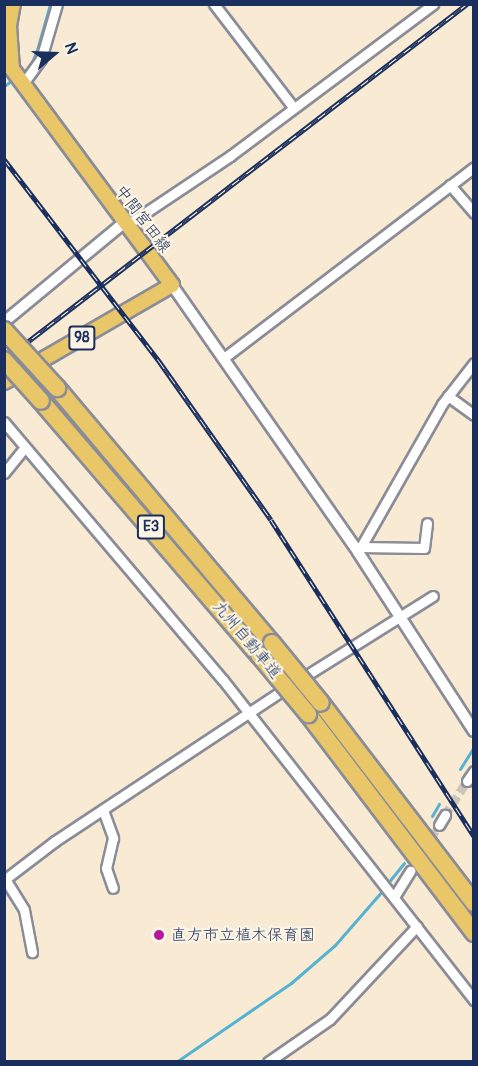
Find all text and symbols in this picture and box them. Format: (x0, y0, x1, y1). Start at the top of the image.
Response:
north arrow (24, 24, 84, 84)
text: N (60, 40, 82, 57)
street label: 中間宮田線 (111, 181, 175, 257)
road number: 98 (67, 326, 97, 350)
road number: E3 (136, 515, 166, 539)
street label: 九州自動車道 (209, 597, 285, 683)
place label: 直方市立植木保育園 (171, 925, 315, 945)
marker: 直方市立植木保育園 (152, 928, 166, 942)

